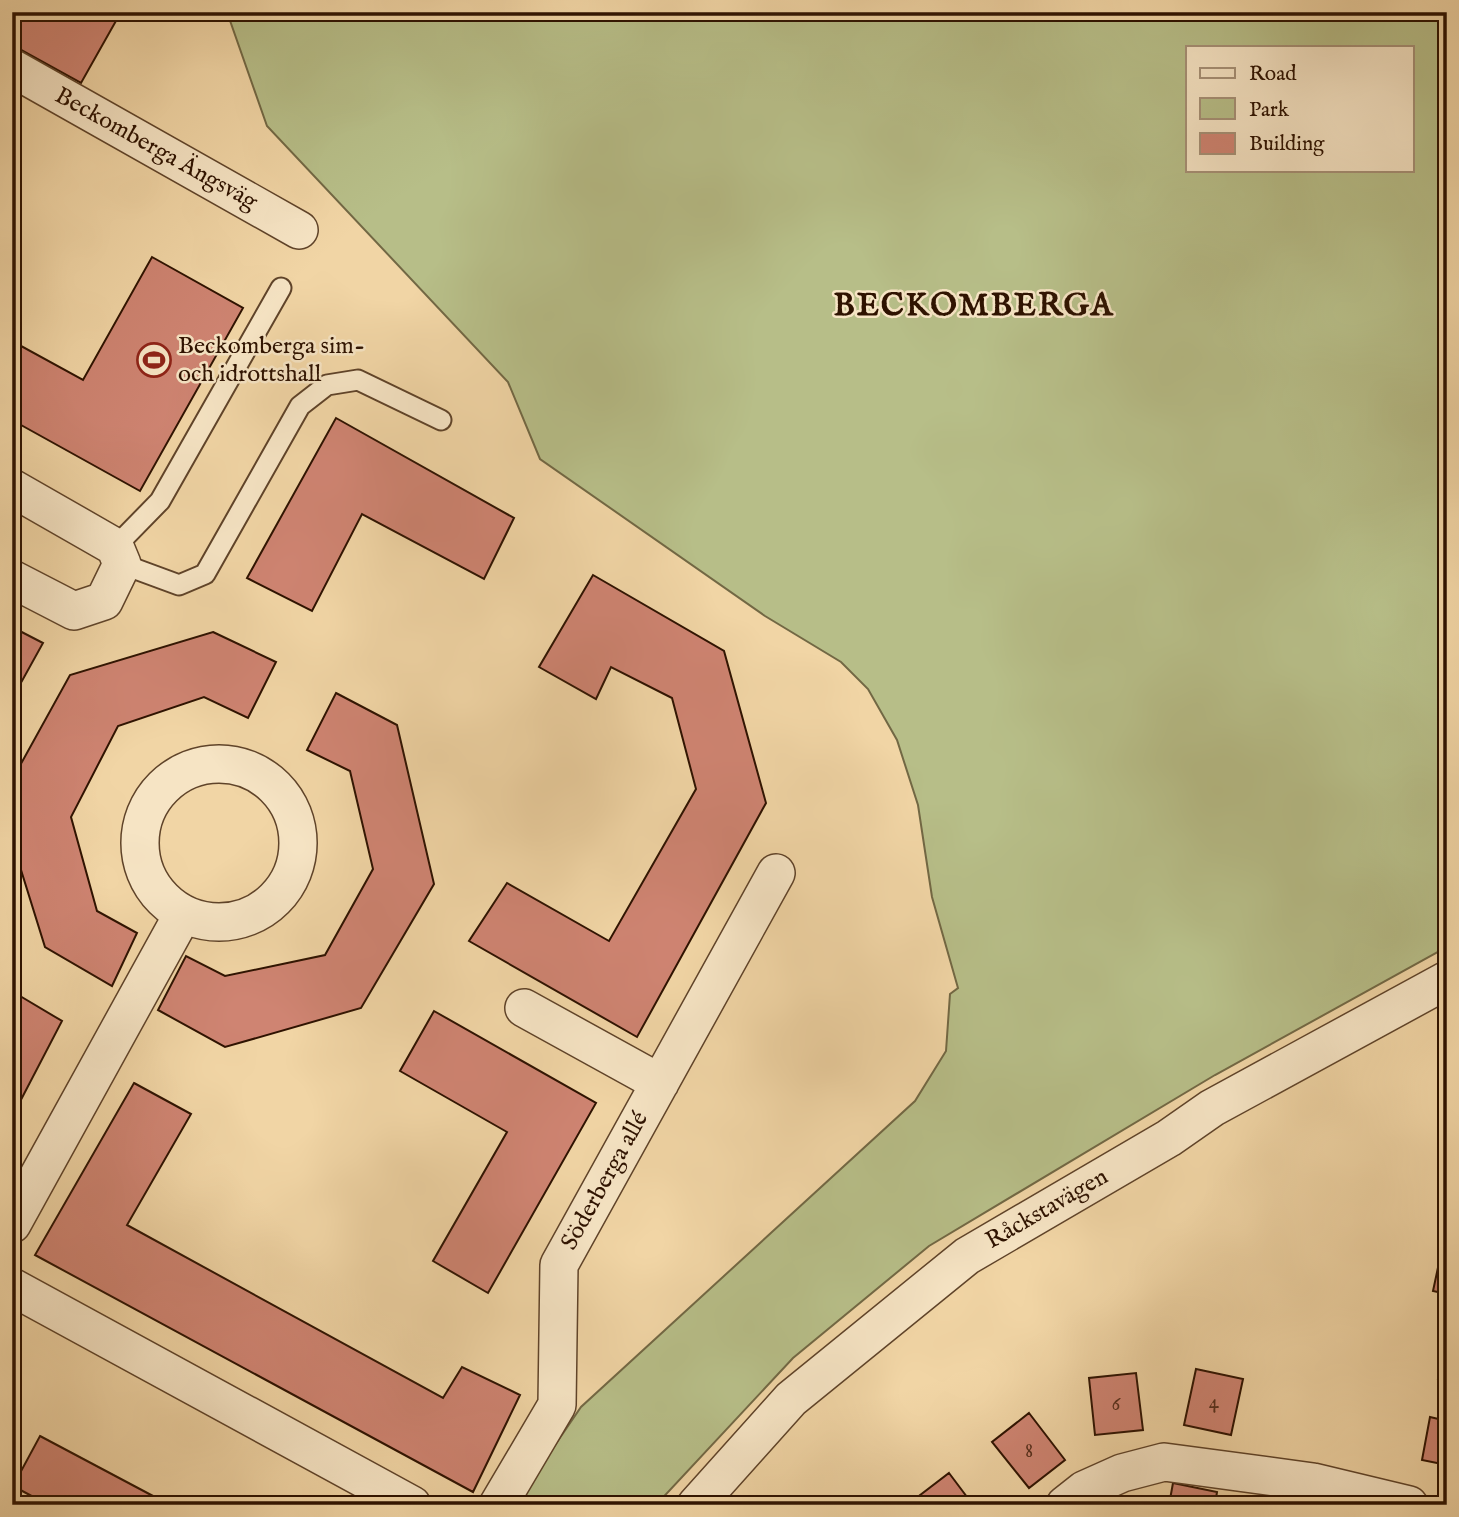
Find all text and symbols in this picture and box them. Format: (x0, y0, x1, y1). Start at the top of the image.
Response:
legend (1186, 46, 1414, 172)
text: Road (1249, 61, 1297, 88)
street label: Beckomberga Ängsväg (49, 80, 264, 218)
text: Park (1249, 97, 1290, 124)
text: Building (1249, 131, 1325, 158)
district label: BECKOMBERGA (834, 286, 1114, 327)
place label: Beckomberga sim- och idrottshall (178, 331, 365, 390)
sports icon: Beckomberga sim- och idrottshall (135, 341, 173, 379)
street label: Söderberga allé (554, 1106, 656, 1256)
street label: Råckstavägen (980, 1161, 1114, 1256)
house number: 4 (1209, 1389, 1220, 1416)
house number: 6 (1112, 1391, 1122, 1418)
house number: 8 (1025, 1438, 1033, 1465)

